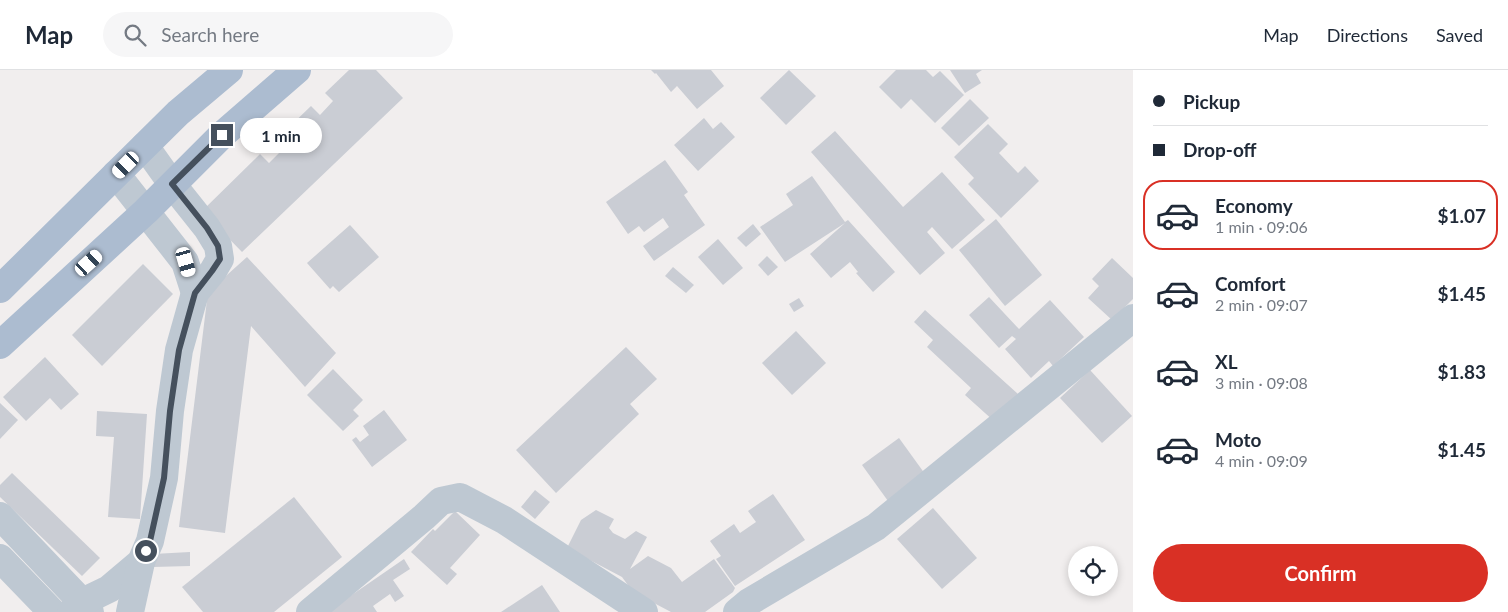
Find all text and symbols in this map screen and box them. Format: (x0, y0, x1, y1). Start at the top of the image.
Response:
search box (103, 12, 453, 57)
text: Map (25, 20, 73, 49)
icon: search (121, 21, 149, 49)
text: Search here (161, 23, 259, 46)
text: Map (1263, 24, 1299, 46)
text: Directions (1327, 24, 1408, 46)
text: Saved (1436, 24, 1483, 46)
text: Pickup (1183, 90, 1240, 113)
callout: 1 min (240, 118, 322, 152)
route end (211, 124, 233, 146)
text: 1 min (261, 126, 301, 145)
text: Drop-off (1183, 138, 1257, 161)
car (110, 149, 141, 181)
icon: car (1155, 193, 1200, 238)
text: Economy (1215, 194, 1293, 217)
text: $1.07 (1437, 204, 1486, 227)
text: 1 min · 09:06 (1215, 217, 1308, 236)
car (174, 246, 197, 278)
car (72, 247, 105, 279)
icon: car (1155, 271, 1200, 316)
text: Comfort (1215, 272, 1286, 295)
text: $1.45 (1437, 282, 1486, 305)
text: 2 min · 09:07 (1215, 295, 1308, 314)
icon: car (1155, 349, 1200, 394)
text: XL (1215, 350, 1238, 373)
text: $1.83 (1437, 360, 1486, 383)
text: 3 min · 09:08 (1215, 373, 1308, 392)
icon: car (1155, 427, 1200, 472)
text: Moto (1215, 428, 1261, 451)
text: $1.45 (1437, 438, 1486, 461)
text: 4 min · 09:09 (1215, 451, 1308, 470)
route start (135, 540, 157, 562)
button: Confirm (1153, 544, 1488, 602)
map controls (1068, 546, 1118, 596)
button: locate (1068, 546, 1118, 596)

